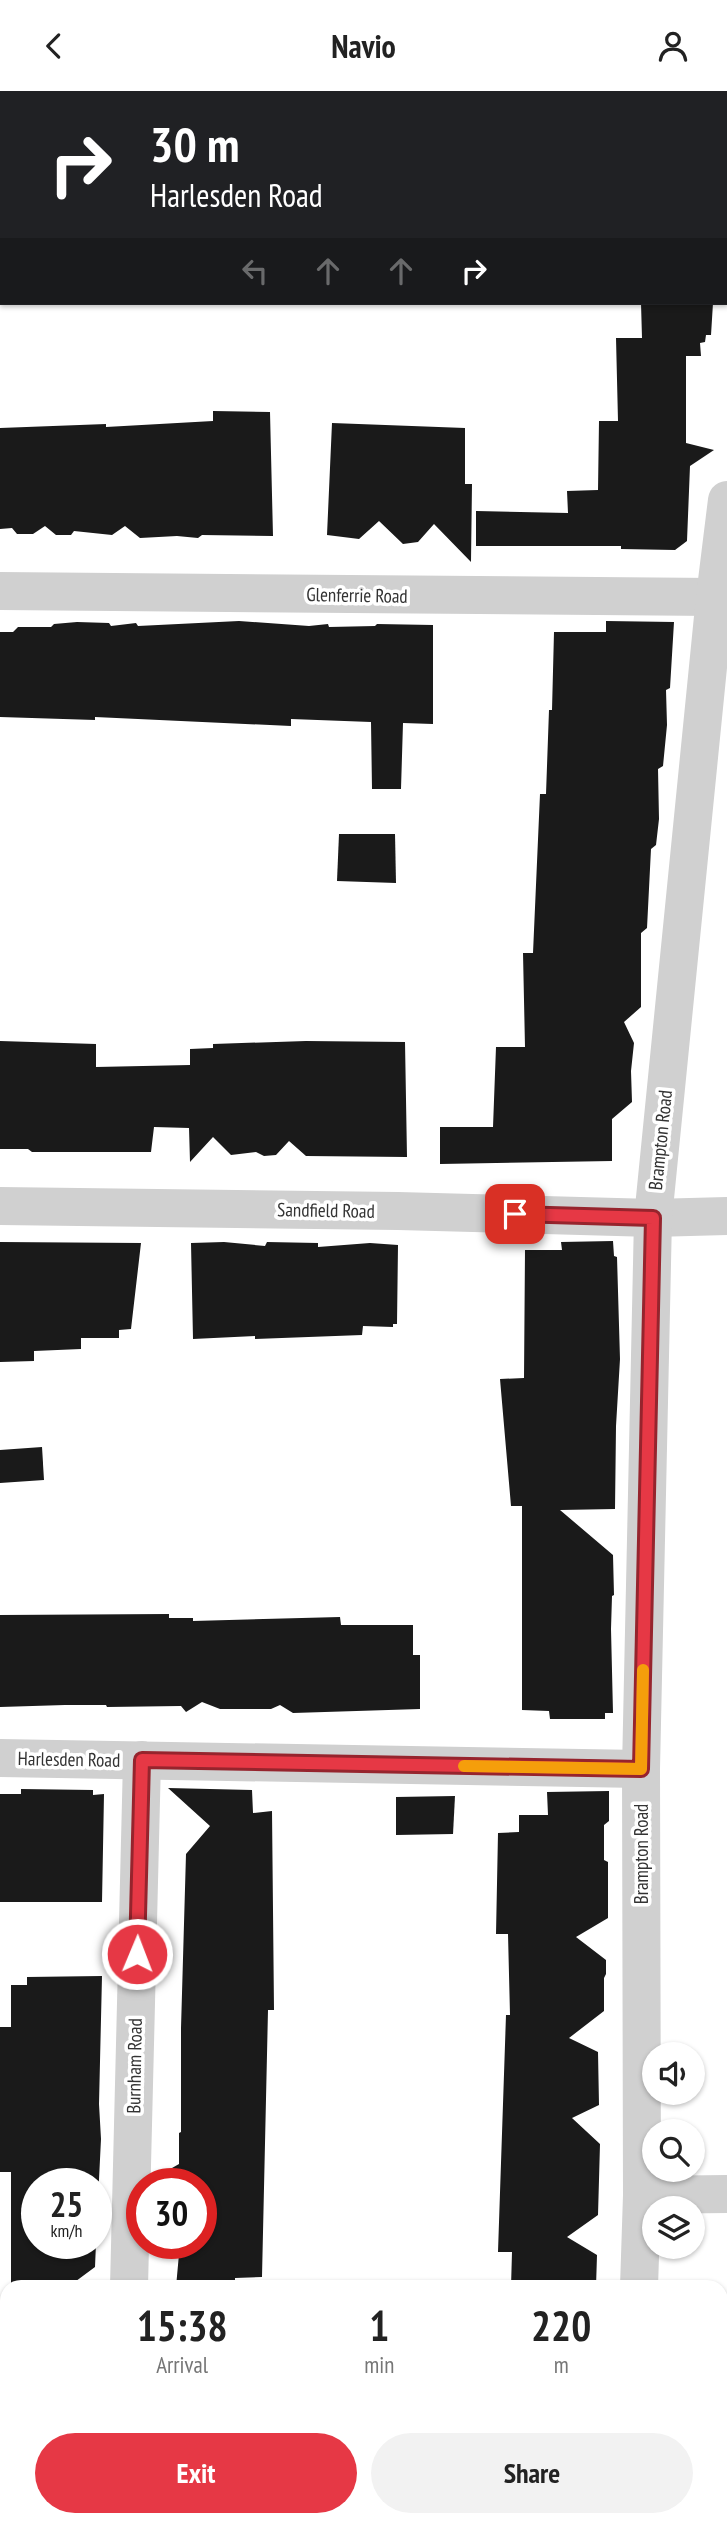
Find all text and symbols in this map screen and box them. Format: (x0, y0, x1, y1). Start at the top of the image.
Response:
text: Navio (331, 25, 396, 67)
icon: back (35, 27, 73, 65)
icon: person (654, 27, 692, 65)
text: 30 m (150, 112, 239, 176)
icon: right (35, 119, 126, 210)
text: Harlesden Road (150, 174, 323, 216)
icon: left (236, 252, 274, 290)
icon: ahead (309, 252, 347, 290)
icon: ahead (382, 252, 420, 290)
icon: right (455, 252, 493, 290)
street label: Glenferrie Road (306, 582, 408, 608)
street label: Brampton Road (643, 1089, 677, 1191)
pin (485, 1184, 545, 1244)
icon: arrive (496, 1195, 534, 1233)
street label: Sandfield Road (277, 1197, 375, 1223)
street label: Harlesden Road (18, 1746, 120, 1772)
street label: Brampton Road (629, 1804, 653, 1904)
position arrow (100, 1917, 174, 1991)
street label: Burnham Road (121, 2018, 147, 2114)
map controls (642, 2042, 705, 2259)
button: sound (642, 2042, 705, 2105)
button: search (642, 2119, 705, 2182)
speed limit sign: 30 (126, 2168, 217, 2259)
text: 25 (50, 2181, 83, 2227)
button: layers (642, 2196, 705, 2259)
text: km/h (51, 2219, 82, 2242)
text: 15:38 (137, 2298, 228, 2353)
text: 1 (369, 2298, 389, 2353)
text: 220 (531, 2298, 591, 2353)
text: Arrival (156, 2350, 208, 2379)
text: min (364, 2350, 394, 2379)
text: m (554, 2350, 569, 2379)
button: Exit (35, 2433, 357, 2513)
button: Share (371, 2433, 693, 2513)

